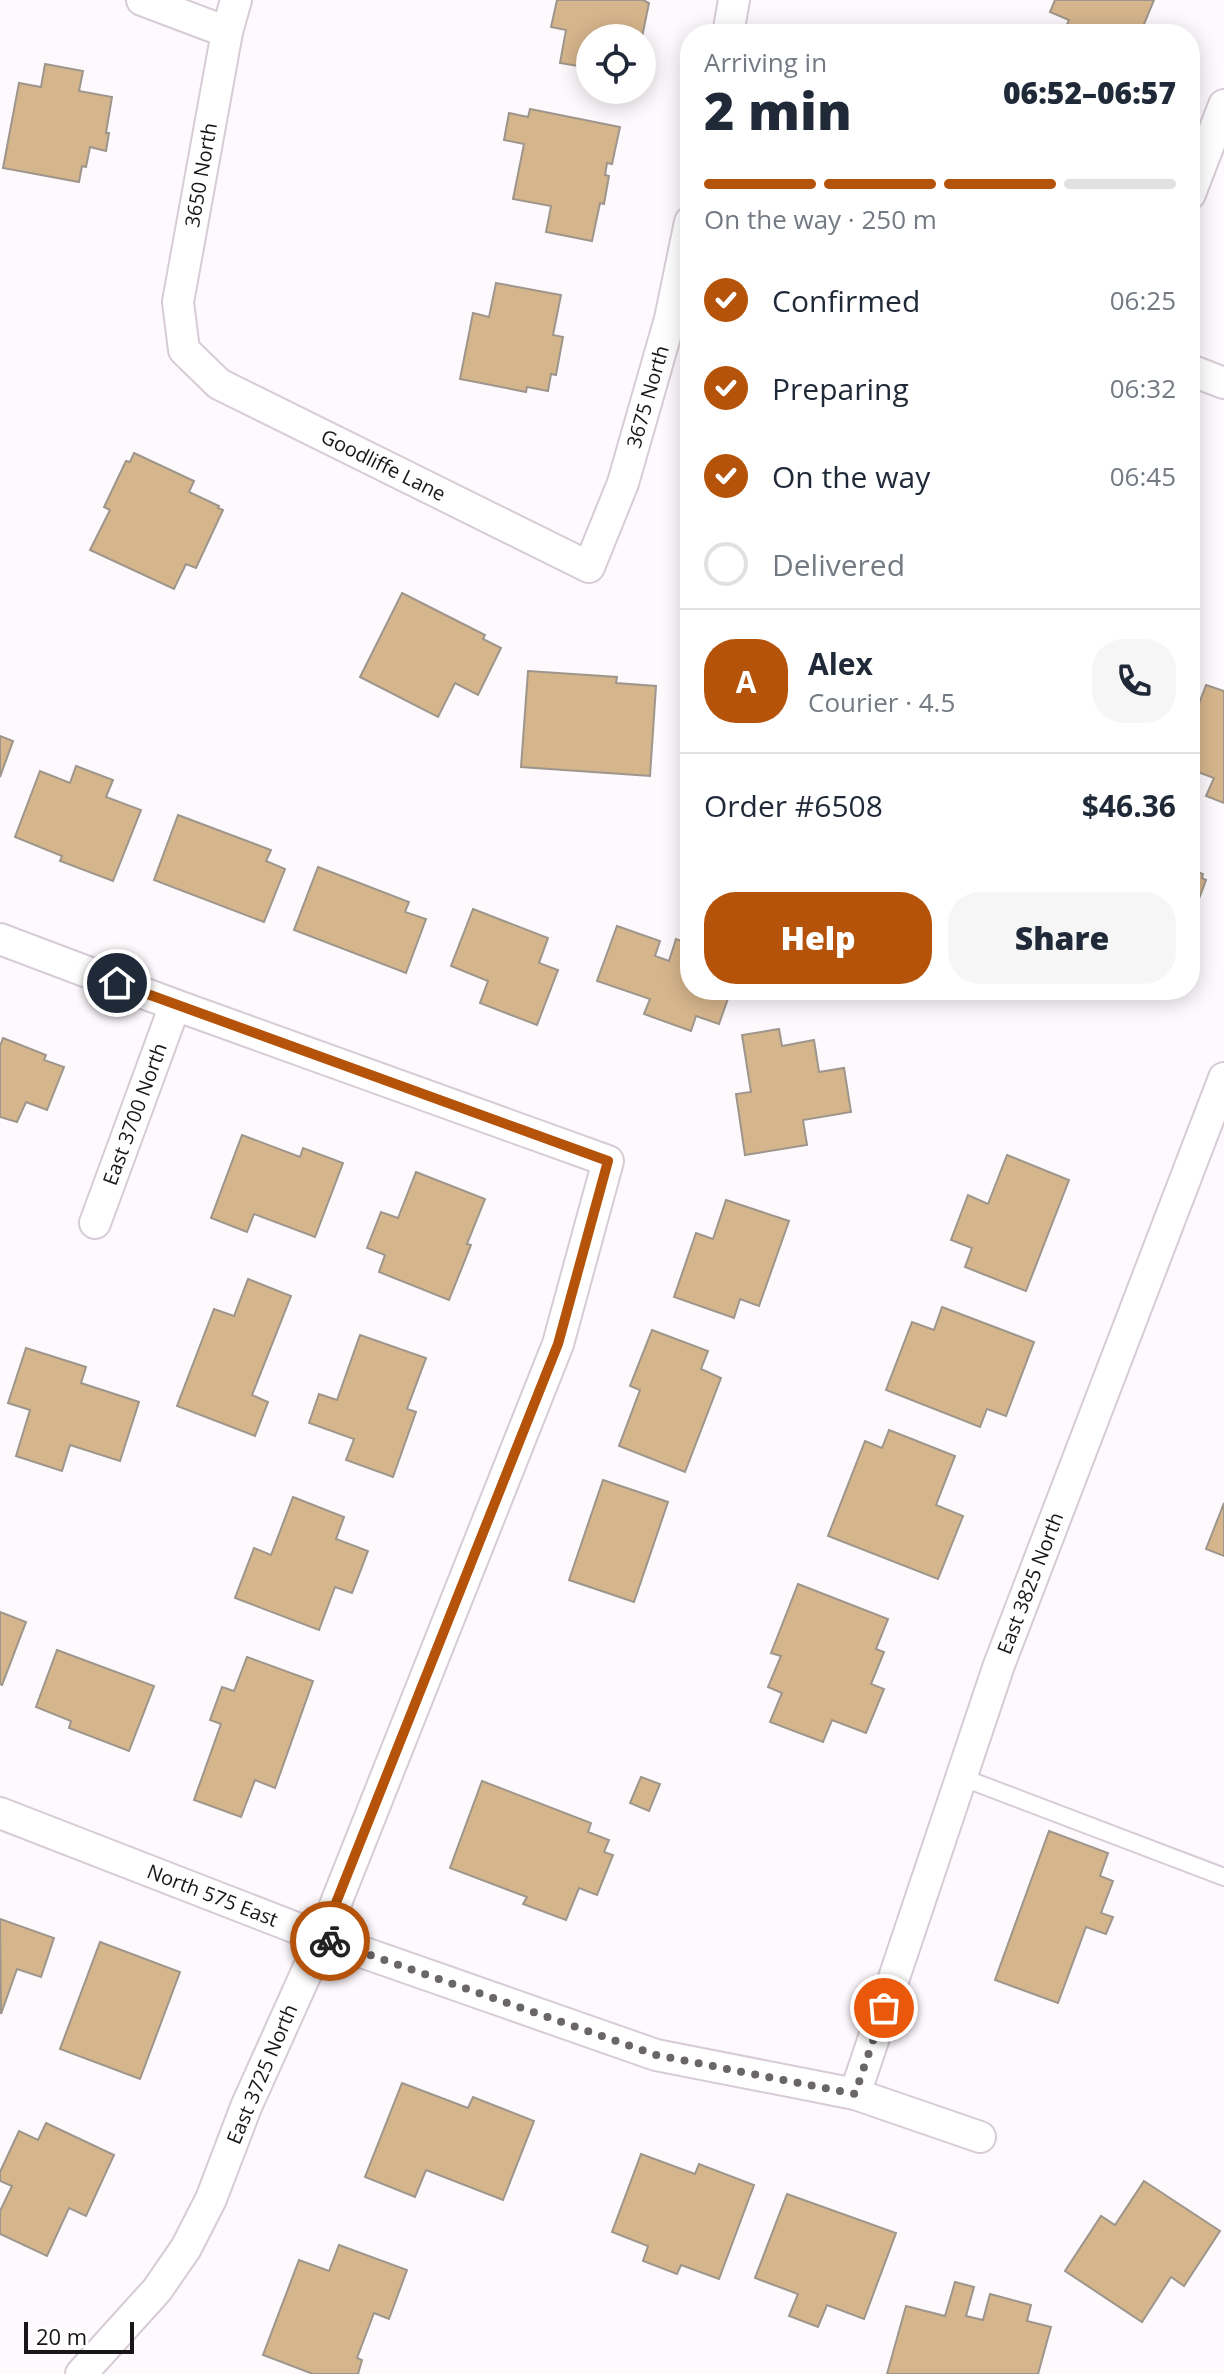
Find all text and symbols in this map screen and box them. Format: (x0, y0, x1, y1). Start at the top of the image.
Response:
map controls (576, 24, 656, 104)
button: locate (576, 24, 656, 104)
text: Arriving in (704, 44, 827, 80)
text: 06:52–06:57 (1003, 72, 1176, 113)
text: 2 min (704, 74, 852, 145)
street label: 3650 North (178, 121, 223, 229)
text: On the way · 250 m (704, 201, 937, 237)
icon: check (704, 278, 748, 322)
text: Confirmed (772, 280, 920, 321)
text: 06:25 (1110, 282, 1176, 318)
street label: 3675 North (620, 342, 675, 451)
icon: check (704, 366, 748, 410)
text: Preparing (772, 368, 909, 409)
text: 06:32 (1110, 370, 1176, 406)
street label: Goodliffe Lane (316, 423, 450, 507)
icon: check (704, 454, 748, 498)
text: On the way (772, 456, 930, 497)
text: 06:45 (1110, 458, 1176, 494)
text: Delivered (772, 544, 905, 585)
button: phone (1092, 639, 1176, 723)
text: Alex (808, 643, 873, 684)
text: A (736, 661, 756, 702)
text: Courier · 4.5 (808, 684, 955, 720)
text: Order #6508 (704, 785, 883, 826)
text: $46.36 (1082, 785, 1176, 826)
button: Help (704, 892, 932, 984)
button: Share (948, 892, 1176, 984)
pin (83, 949, 151, 1017)
icon: home (95, 961, 139, 1005)
street label: East 3700 North (96, 1039, 173, 1189)
street label: East 3825 North (990, 1508, 1069, 1658)
street label: North 575 East (143, 1857, 282, 1933)
courier (290, 1901, 370, 1981)
icon: bike (308, 1919, 352, 1963)
pin (850, 1974, 918, 2042)
icon: bag (862, 1986, 906, 2030)
street label: East 3725 North (220, 2000, 303, 2148)
scale bar (24, 2318, 134, 2354)
text: 20 m (36, 2321, 87, 2351)

